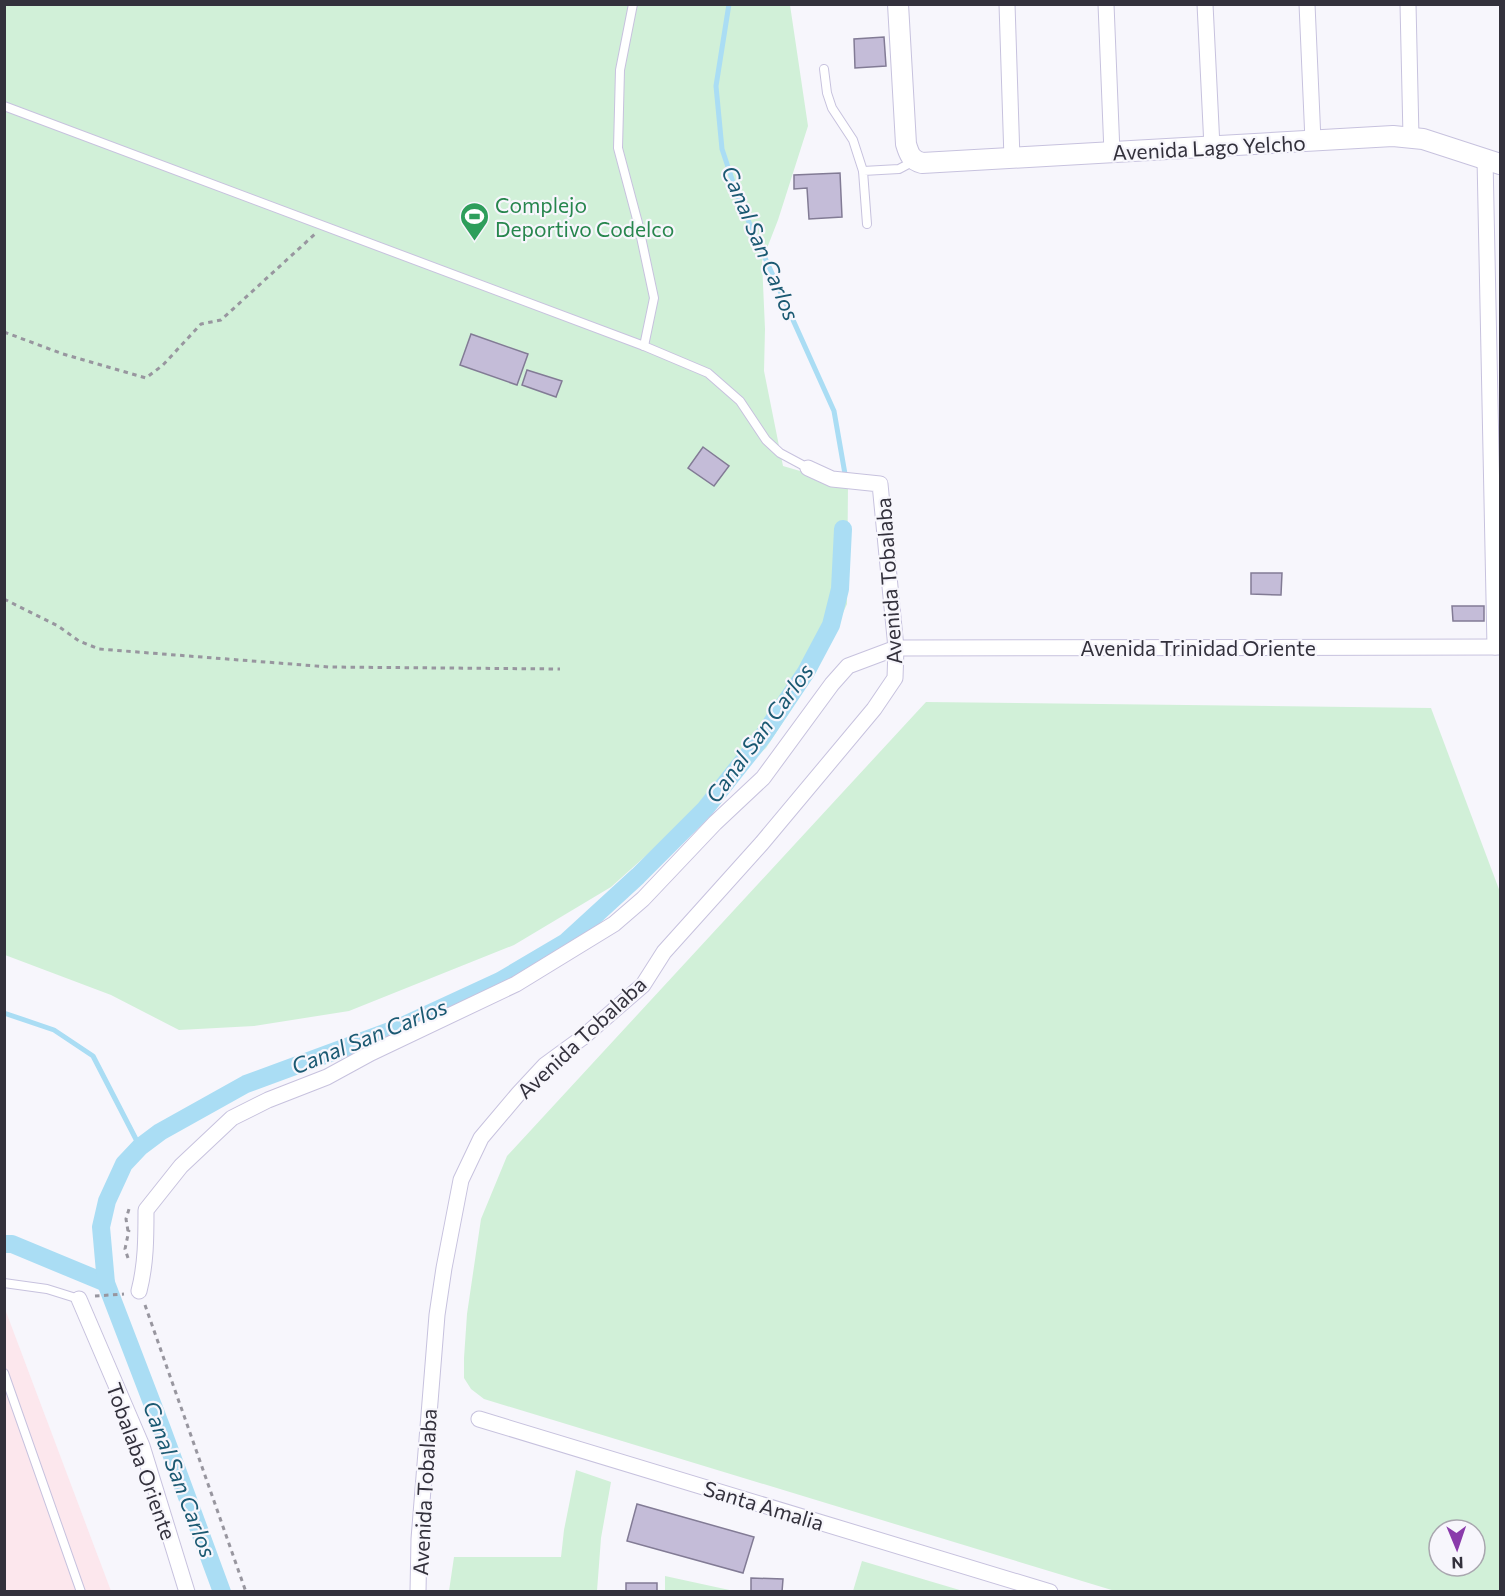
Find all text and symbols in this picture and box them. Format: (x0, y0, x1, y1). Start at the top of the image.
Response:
street label: Avenida Lago Yelcho (1112, 129, 1306, 165)
water label: Canal San Carlos (716, 162, 806, 324)
place label: Complejo Deportivo Codelco (495, 192, 674, 241)
sports icon: Complejo Deportivo Codelco (458, 200, 490, 242)
street label: Avenida Tobalaba (870, 497, 906, 665)
street label: Avenida Trinidad Oriente (1080, 635, 1316, 660)
water label: Canal San Carlos (699, 658, 819, 808)
street label: Avenida Tobalaba (511, 971, 651, 1103)
water label: Canal San Carlos (287, 992, 451, 1080)
street label: Tobalaba Oriente (102, 1379, 182, 1543)
water label: Canal San Carlos (138, 1397, 222, 1561)
street label: Avenida Tobalaba (407, 1408, 441, 1576)
street label: Santa Amalia (701, 1475, 827, 1535)
north arrow (1427, 1518, 1487, 1578)
text: N (1451, 1554, 1464, 1573)

